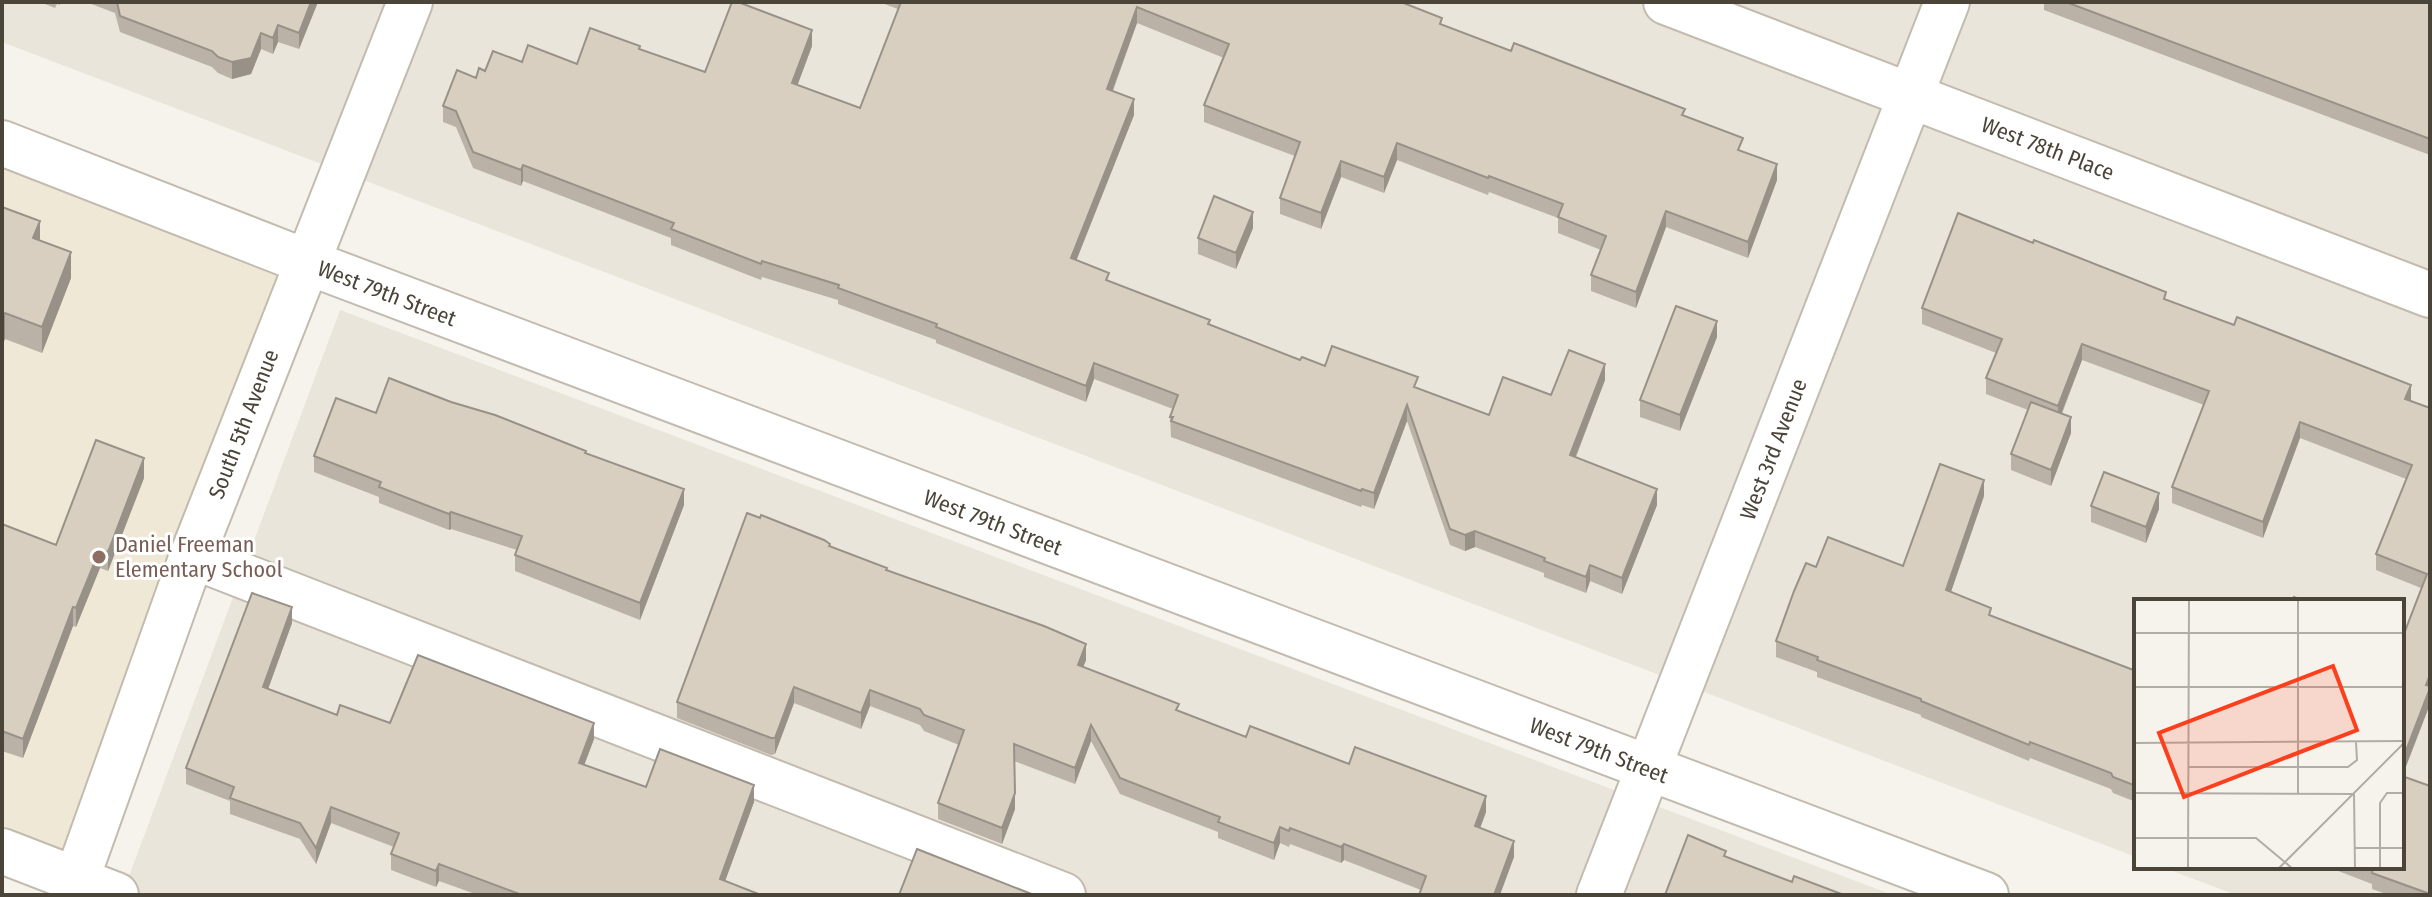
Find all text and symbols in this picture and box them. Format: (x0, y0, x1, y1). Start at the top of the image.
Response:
street label: West 78th Place (1978, 111, 2118, 186)
street label: West 79th Street (314, 255, 461, 333)
street label: South 5th Avenue (203, 346, 284, 503)
street label: West 3rd Avenue (1734, 375, 1813, 524)
street label: West 79th Street (920, 484, 1067, 562)
place label: Daniel Freeman Elementary School (115, 531, 283, 583)
marker: Daniel Freeman Elementary School (90, 548, 108, 566)
inset map (2134, 599, 2404, 869)
street label: West 79th Street (1526, 712, 1673, 790)

